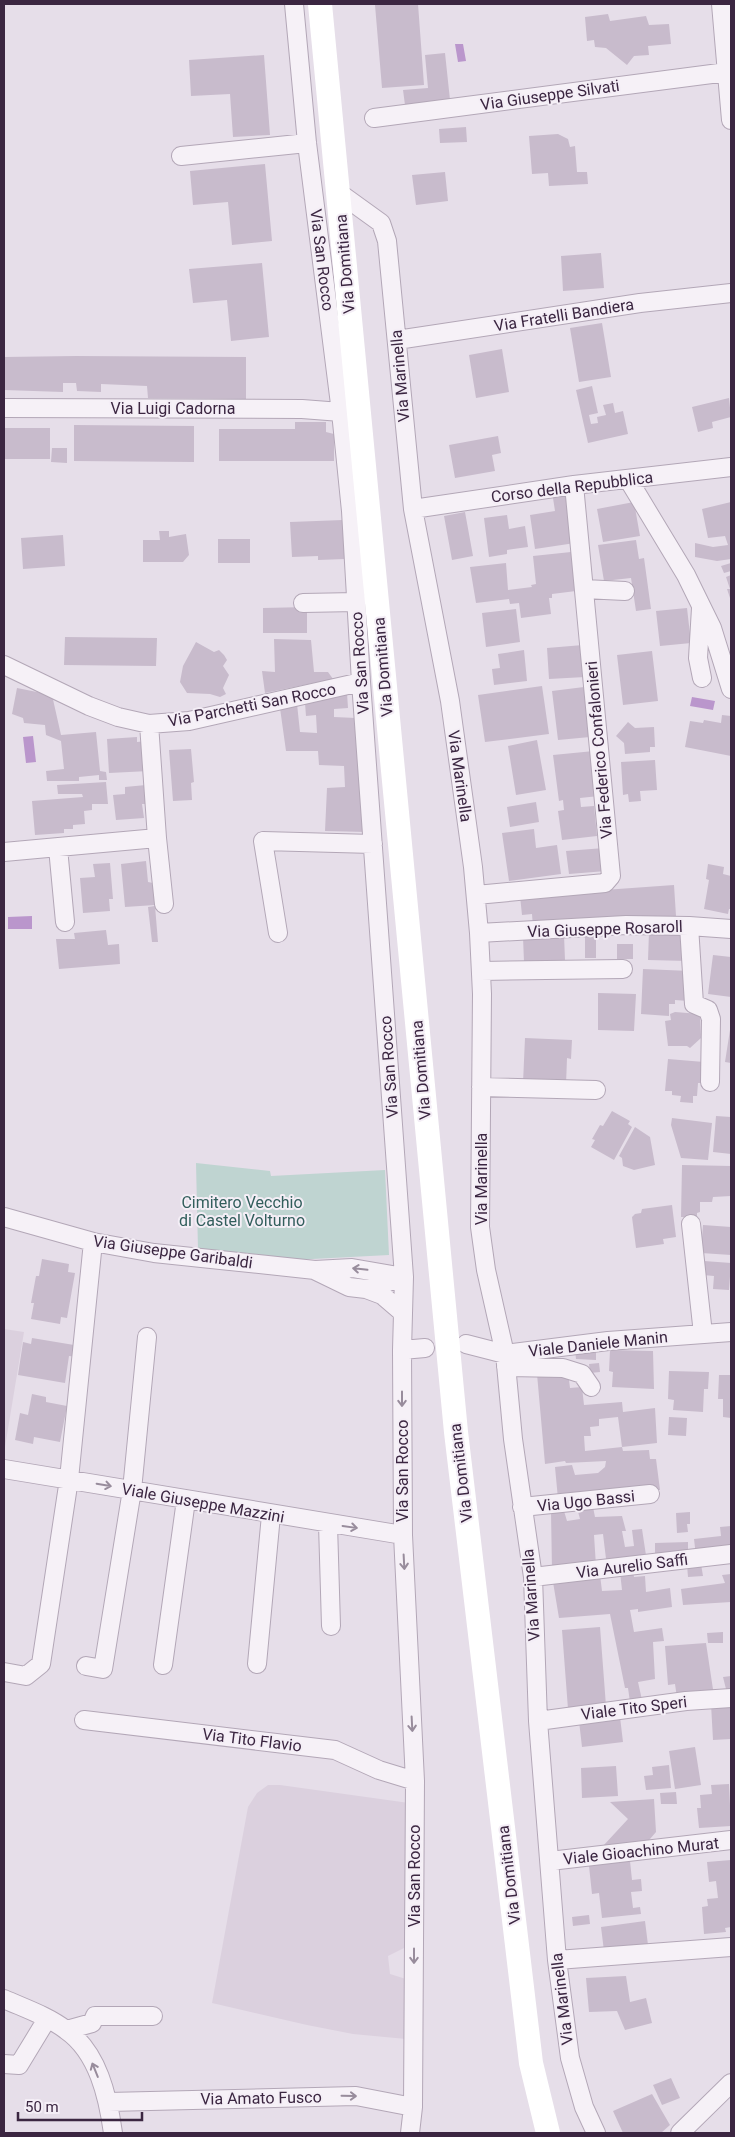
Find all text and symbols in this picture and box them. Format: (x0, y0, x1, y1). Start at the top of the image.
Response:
street label: Via Giuseppe Silvati (479, 76, 621, 114)
street label: Via San Rocco (306, 208, 338, 312)
street label: Via Domitiana (331, 214, 359, 314)
street label: Via Fratelli Bandiera (493, 295, 635, 335)
street label: Via Marinella (387, 329, 413, 423)
street label: Via Luigi Cadorna (111, 399, 235, 418)
street label: Corso della Repubblica (490, 468, 654, 506)
street label: Via San Rocco (347, 611, 373, 715)
street label: Via Domitiana (369, 617, 397, 717)
street label: Via Federico Confalonieri (582, 660, 616, 840)
street label: Via Parchetti San Rocco (166, 679, 338, 731)
street label: Via Marinella (444, 729, 476, 823)
street label: Via Giuseppe Rosaroll (527, 917, 683, 941)
street label: Via San Rocco (376, 1015, 402, 1119)
street label: Via Domitiana (407, 1020, 435, 1120)
street label: Via Marinella (472, 1133, 491, 1225)
park label: Cimitero Vecchio di Castel Volturno (179, 1193, 305, 1230)
street label: Via Giuseppe Garibaldi (92, 1231, 254, 1273)
one-way arrow (352, 1264, 368, 1274)
street label: Viale Daniele Manin (527, 1327, 669, 1361)
one-way arrow (397, 1390, 407, 1407)
street label: Via San Rocco (393, 1420, 412, 1522)
street label: Via Domitiana (445, 1422, 477, 1524)
street label: Viale Giuseppe Mazzini (120, 1479, 286, 1527)
one-way arrow (95, 1481, 111, 1491)
street label: Via Ugo Bassi (536, 1486, 636, 1516)
one-way arrow (342, 1523, 358, 1533)
street label: Via Marinella (518, 1548, 544, 1642)
street label: Via Aurelio Saffi (575, 1550, 689, 1582)
one-way arrow (400, 1553, 409, 1569)
street label: Viale Tito Speri (580, 1692, 688, 1724)
one-way arrow (408, 1716, 417, 1732)
street label: Via Tito Flavio (201, 1724, 303, 1756)
street label: Via Domitiana (493, 1824, 525, 1926)
street label: Via San Rocco (405, 1825, 424, 1927)
street label: Viale Gioachino Murat (562, 1833, 720, 1869)
one-way arrow (409, 1948, 419, 1964)
street label: Via Marinella (547, 1952, 577, 2046)
one-way arrow (90, 2063, 100, 2078)
street label: Via Amato Fusco (200, 2087, 322, 2109)
scale bar (18, 2090, 141, 2122)
one-way arrow (341, 2091, 357, 2101)
text: 50 m (25, 2098, 59, 2116)

